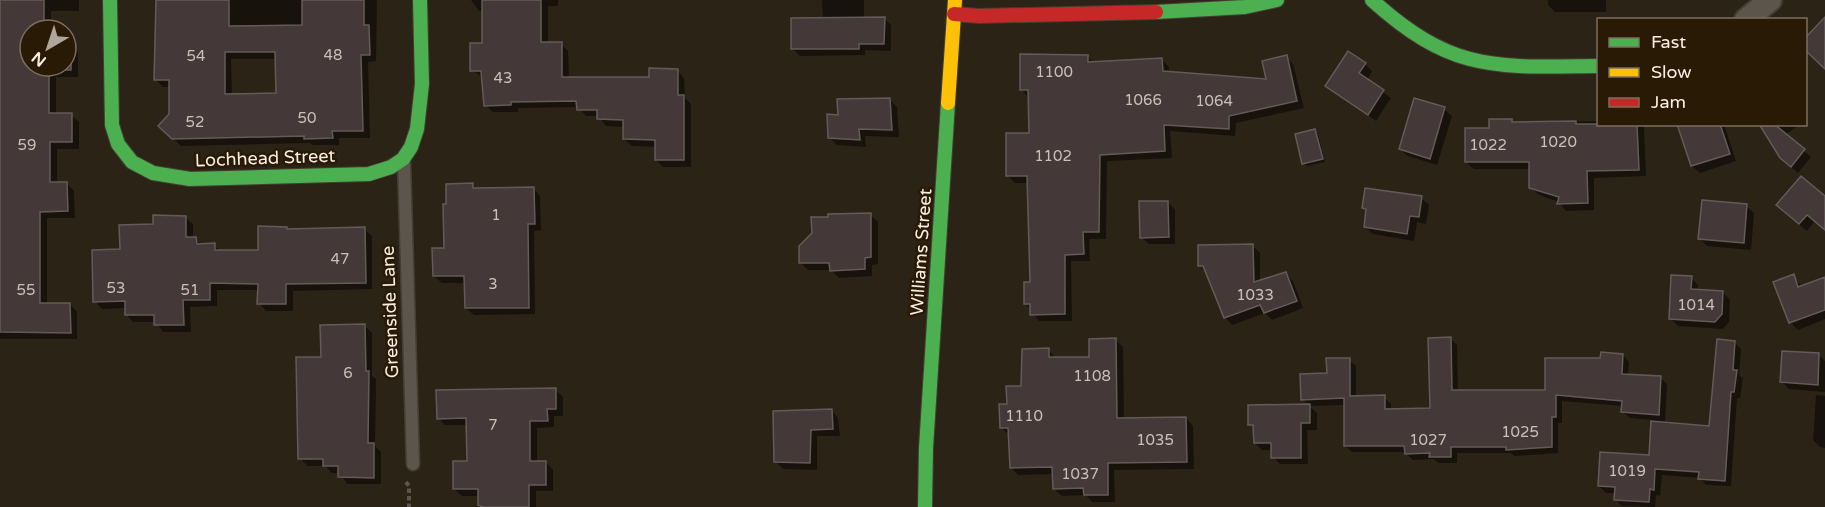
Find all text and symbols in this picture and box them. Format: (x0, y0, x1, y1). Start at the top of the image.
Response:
north arrow (18, 18, 78, 78)
legend (1597, 18, 1807, 126)
text: Fast (1651, 31, 1686, 53)
house number: 48 (324, 46, 342, 64)
text: N (28, 47, 50, 71)
house number: 54 (187, 47, 205, 65)
text: Slow (1651, 61, 1692, 83)
house number: 1100 (1035, 63, 1073, 81)
house number: 43 (494, 69, 512, 87)
house number: 1066 (1124, 91, 1162, 109)
text: Jam (1651, 91, 1686, 113)
house number: 1064 (1195, 92, 1233, 110)
house number: 50 (298, 109, 316, 127)
house number: 52 (186, 113, 204, 131)
house number: 1020 (1539, 133, 1577, 151)
house number: 59 (18, 136, 36, 154)
house number: 1022 (1469, 136, 1507, 154)
street label: Lochhead Street (194, 145, 336, 171)
house number: 1102 (1034, 147, 1072, 165)
street label: Williams Street (906, 188, 936, 316)
house number: 1 (491, 206, 501, 224)
street label: Greenside Lane (377, 245, 403, 379)
house number: 47 (331, 250, 349, 268)
house number: 3 (488, 275, 498, 293)
house number: 53 (107, 279, 125, 297)
house number: 55 (17, 281, 35, 299)
house number: 51 (181, 281, 199, 299)
house number: 1033 (1236, 286, 1274, 304)
house number: 1014 (1677, 296, 1715, 314)
house number: 6 (343, 364, 353, 382)
house number: 1108 (1073, 367, 1111, 385)
house number: 1110 (1005, 407, 1043, 425)
house number: 7 (488, 416, 498, 434)
house number: 1025 (1501, 423, 1539, 441)
house number: 1035 (1136, 431, 1174, 449)
house number: 1027 (1409, 431, 1447, 449)
house number: 1019 (1608, 462, 1646, 480)
house number: 1037 (1061, 465, 1099, 483)

